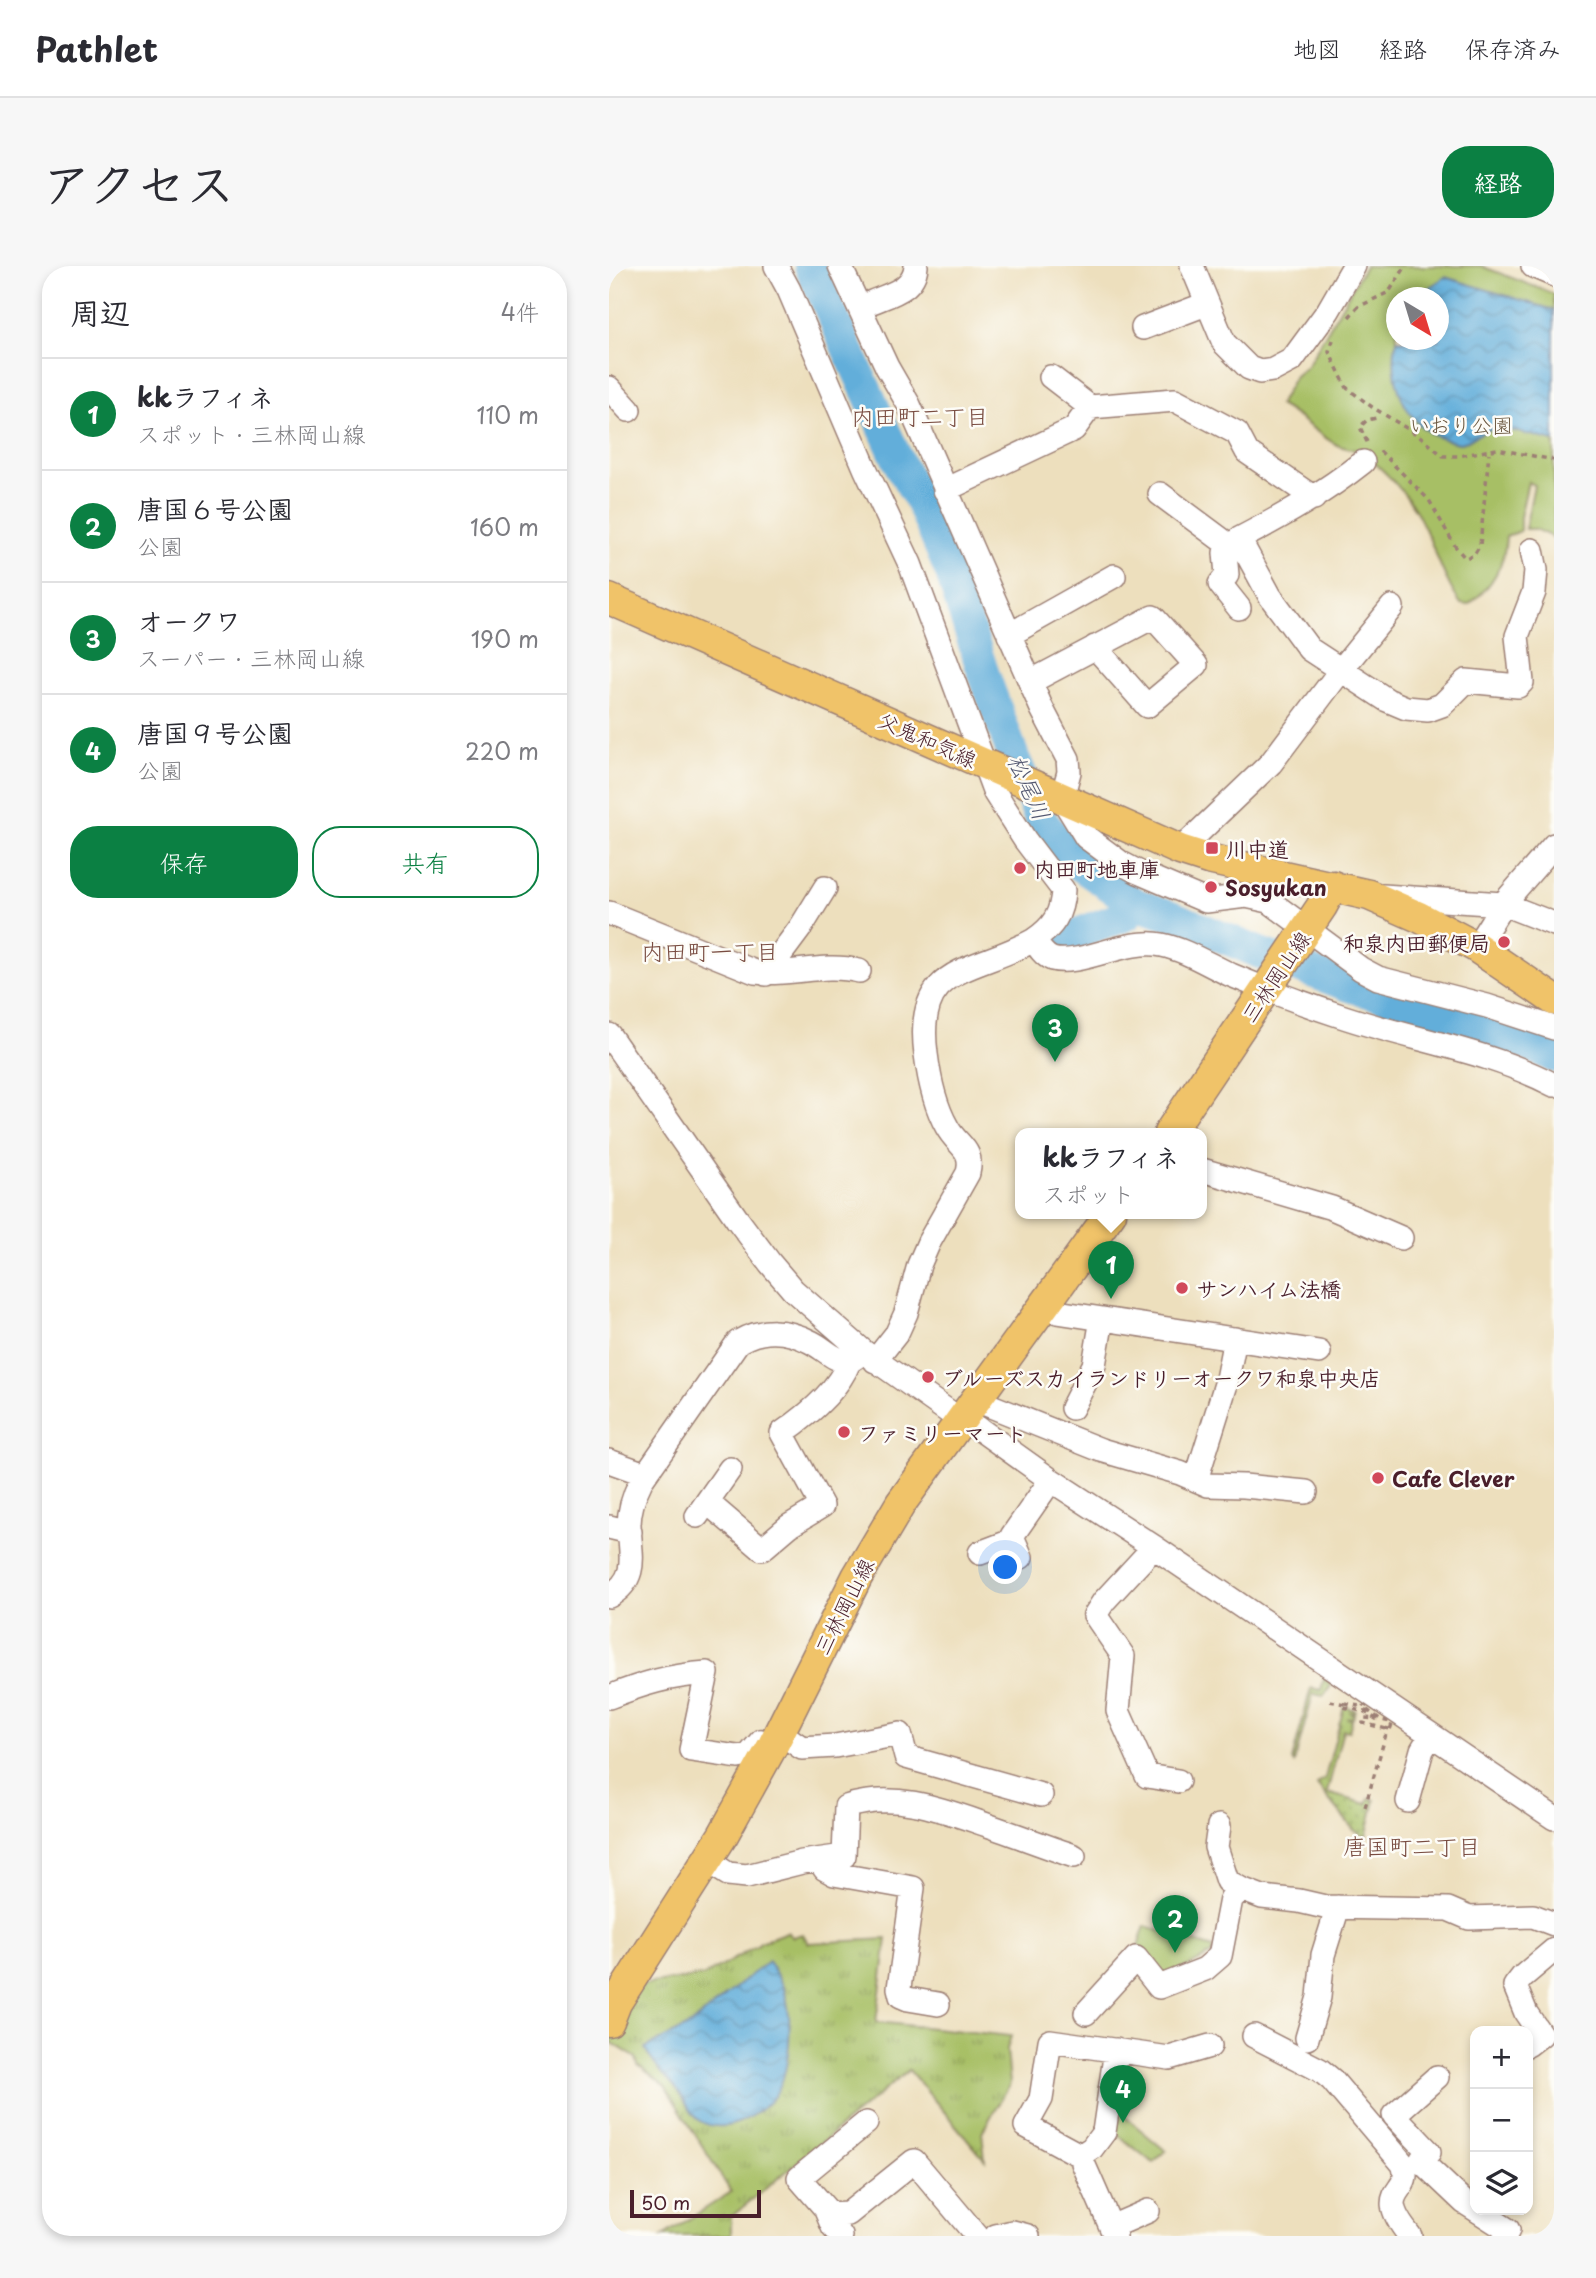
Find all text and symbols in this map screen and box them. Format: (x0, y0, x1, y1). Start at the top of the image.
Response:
text: Pathlet (35, 23, 158, 73)
text: 地図 (1293, 30, 1341, 66)
text: 経路 (1379, 30, 1427, 66)
text: 保存済み (1465, 30, 1561, 66)
text: アクセス (42, 145, 235, 219)
button: 経路 (1442, 146, 1554, 218)
north arrow (1386, 287, 1449, 350)
text: 周辺 (70, 289, 130, 334)
text: 4件 (501, 294, 539, 329)
text: kkラフィネ (137, 377, 274, 416)
text: 1 (88, 397, 99, 432)
text: 110 m (477, 397, 539, 432)
district label: 内田町二丁目 (851, 398, 989, 433)
park label: いおり公園 (1409, 408, 1513, 440)
text: スポット · 三林岡山線 (137, 416, 366, 451)
text: 唐国６号公園 (137, 489, 293, 528)
text: 2 (85, 509, 101, 544)
text: 160 m (470, 509, 539, 544)
text: 公園 (137, 528, 183, 563)
text: オークワ (137, 601, 241, 640)
text: 3 (85, 621, 101, 656)
text: 190 m (471, 621, 539, 656)
text: スーパー · 三林岡山線 (137, 640, 365, 675)
street label: 父鬼和気線 (874, 703, 982, 775)
text: 唐国９号公園 (137, 713, 293, 752)
text: 4 (85, 733, 101, 768)
text: 220 m (465, 733, 539, 768)
water label: 松尾川 (1000, 748, 1060, 826)
text: 公園 (137, 752, 183, 787)
button: 保存 (70, 826, 298, 898)
button: 共有 (312, 826, 539, 898)
place label: 川中道 (1226, 832, 1289, 864)
marker: 川中道 (1204, 840, 1220, 856)
place label: 内田町地車庫 (1034, 852, 1160, 884)
marker: 内田町地車庫 (1012, 860, 1028, 876)
place label: Sosyukan (1225, 871, 1327, 903)
marker: Sosyukan (1203, 879, 1219, 895)
street label: 三林岡山線 (1232, 924, 1318, 1028)
place label: 和泉内田郵便局 (1343, 926, 1490, 958)
district label: 内田町一丁目 (641, 933, 779, 968)
marker: 和泉内田郵便局 (1496, 934, 1512, 950)
pin: 3 (1032, 1004, 1078, 1062)
popup (1015, 1128, 1207, 1219)
text: kkラフィネ (1043, 1137, 1180, 1176)
text: スポット (1043, 1176, 1135, 1211)
pin: 1 (1088, 1241, 1134, 1299)
place label: サンハイム法橋 (1196, 1272, 1341, 1304)
marker: サンハイム法橋 (1174, 1280, 1190, 1296)
place label: ブルーズスカイランドリーオークワ和泉中央店 (942, 1361, 1380, 1393)
marker: ブルーズスカイランドリーオークワ和泉中央店 (920, 1369, 936, 1385)
place label: ファミリーマート (858, 1416, 1027, 1448)
marker: ファミリーマート (836, 1424, 852, 1440)
place label: Cafe Clever (1392, 1462, 1515, 1494)
marker: Cafe Clever (1370, 1470, 1386, 1486)
your location (988, 1550, 1022, 1584)
street label: 三林岡山線 (805, 1552, 881, 1660)
district label: 唐国町二丁目 (1343, 1828, 1481, 1863)
pin: 2 (1152, 1895, 1198, 1953)
map controls (1470, 2026, 1533, 2215)
button: + (1470, 2026, 1533, 2089)
pin: 4 (1100, 2065, 1146, 2123)
button: − (1470, 2089, 1533, 2152)
button: layers (1470, 2152, 1533, 2215)
scale bar (630, 2187, 761, 2219)
text: 50 m (641, 2188, 690, 2216)

